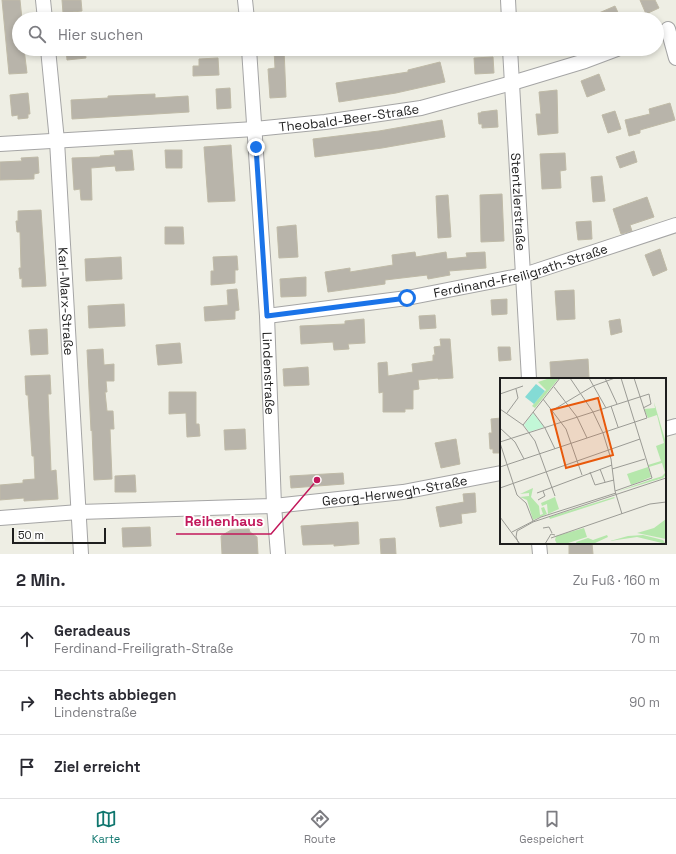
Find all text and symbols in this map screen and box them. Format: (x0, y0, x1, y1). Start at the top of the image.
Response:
search box (12, 12, 664, 56)
icon: search (26, 23, 48, 45)
text: Hier suchen (58, 25, 143, 44)
street label: Theobald-Beer-Straße (278, 100, 420, 135)
route end (247, 138, 265, 156)
street label: Stentzlerstraße (507, 152, 530, 251)
street label: Ferdinand-Freiligrath-Straße (432, 240, 610, 301)
street label: Karl-Marx-Straße (55, 247, 78, 356)
route start (398, 289, 416, 307)
street label: Lindenstraße (259, 332, 279, 415)
inset map (500, 378, 666, 544)
street label: Georg-Herwegh-Straße (321, 471, 469, 509)
callout: Reihenhaus (176, 508, 271, 534)
text: Reihenhaus (185, 512, 263, 530)
scale bar (12, 526, 106, 545)
text: 50 m (18, 528, 44, 542)
text: 2 Min. (16, 569, 65, 591)
text: Zu Fuß · 160 m (573, 572, 660, 589)
text: Geradeaus (54, 621, 131, 640)
icon: ahead (16, 628, 38, 650)
text: 70 m (630, 630, 660, 647)
text: Ferdinand-Freiligrath-Straße (54, 640, 233, 657)
text: Rechts abbiegen (54, 685, 176, 704)
icon: right (16, 692, 38, 714)
text: 90 m (629, 694, 660, 711)
text: Lindenstraße (54, 704, 137, 721)
icon: arrive (16, 756, 38, 778)
text: Ziel erreicht (54, 757, 141, 776)
tab: Karte (92, 808, 120, 846)
tab: Route (304, 808, 336, 846)
tab: Gespeichert (519, 808, 584, 846)

